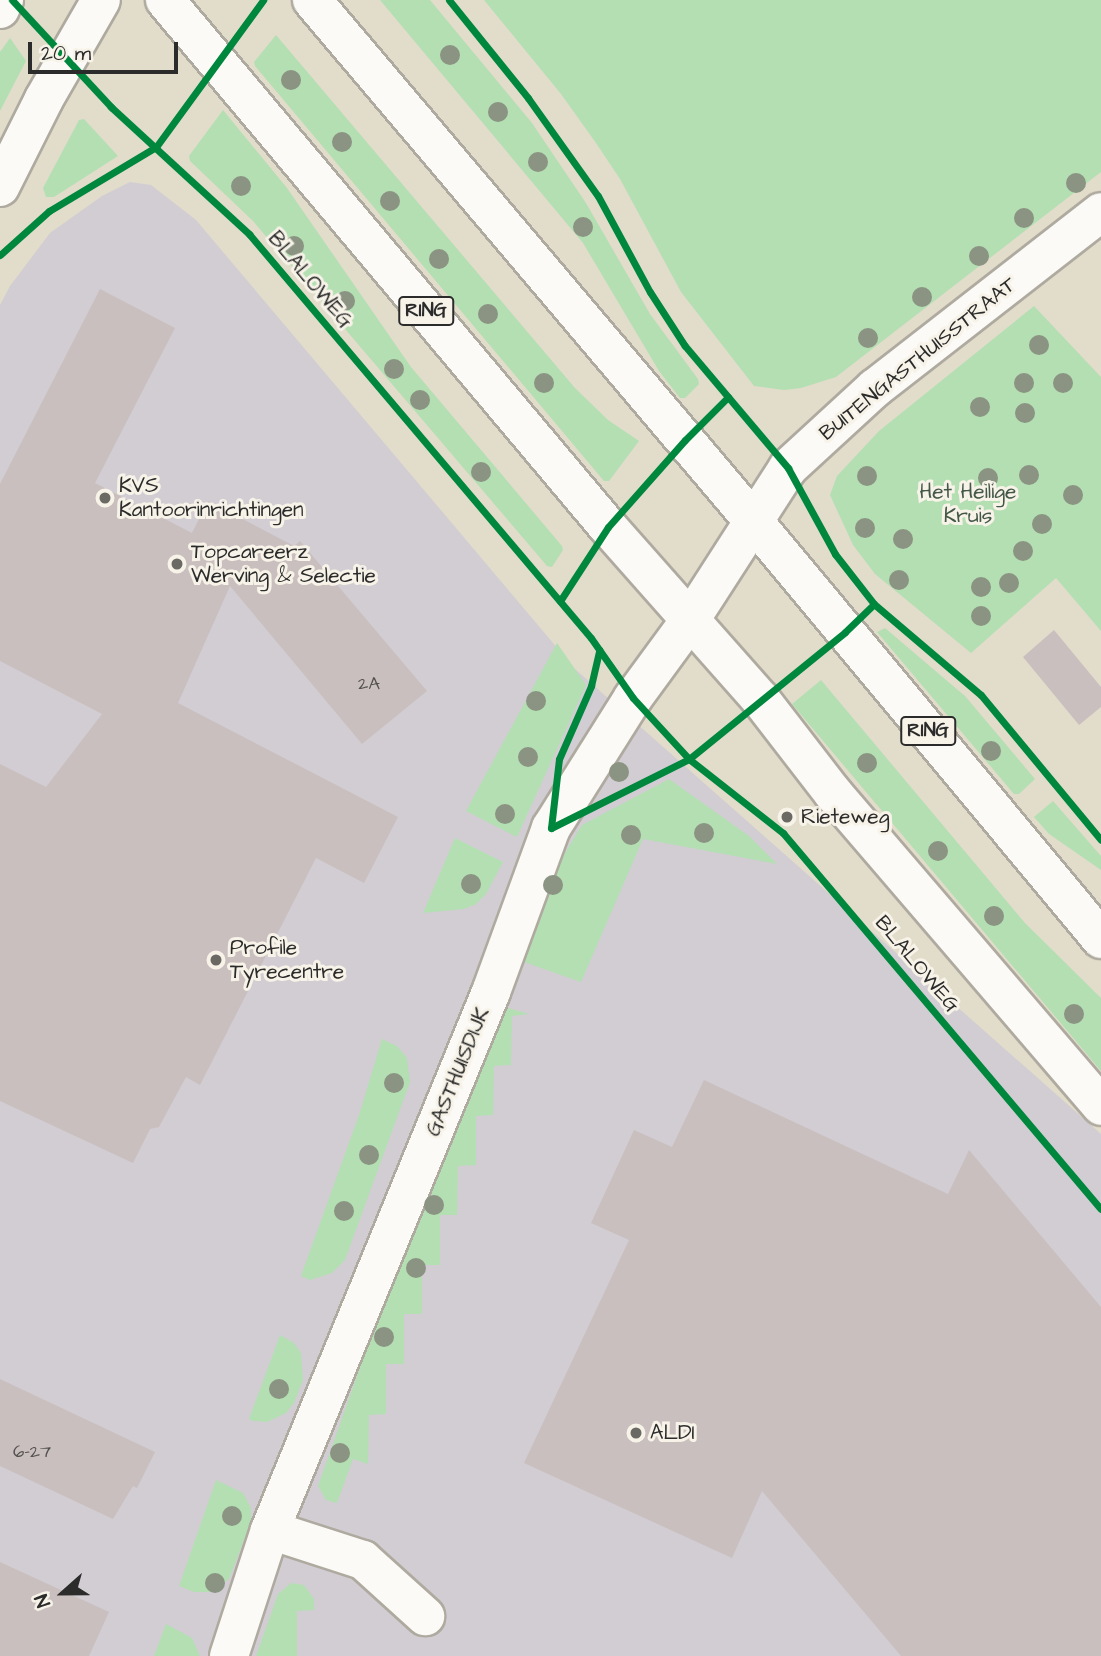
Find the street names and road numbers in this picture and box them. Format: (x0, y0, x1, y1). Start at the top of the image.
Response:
street label: BLALOWEG (262, 227, 358, 333)
street label: BUITENGASTHUISSTRAAT (815, 272, 1021, 446)
road number: RING (398, 296, 454, 326)
road number: RING (900, 716, 956, 746)
street label: BLALOWEG (869, 911, 965, 1017)
street label: GASTHUISDIJK (421, 1004, 495, 1140)

